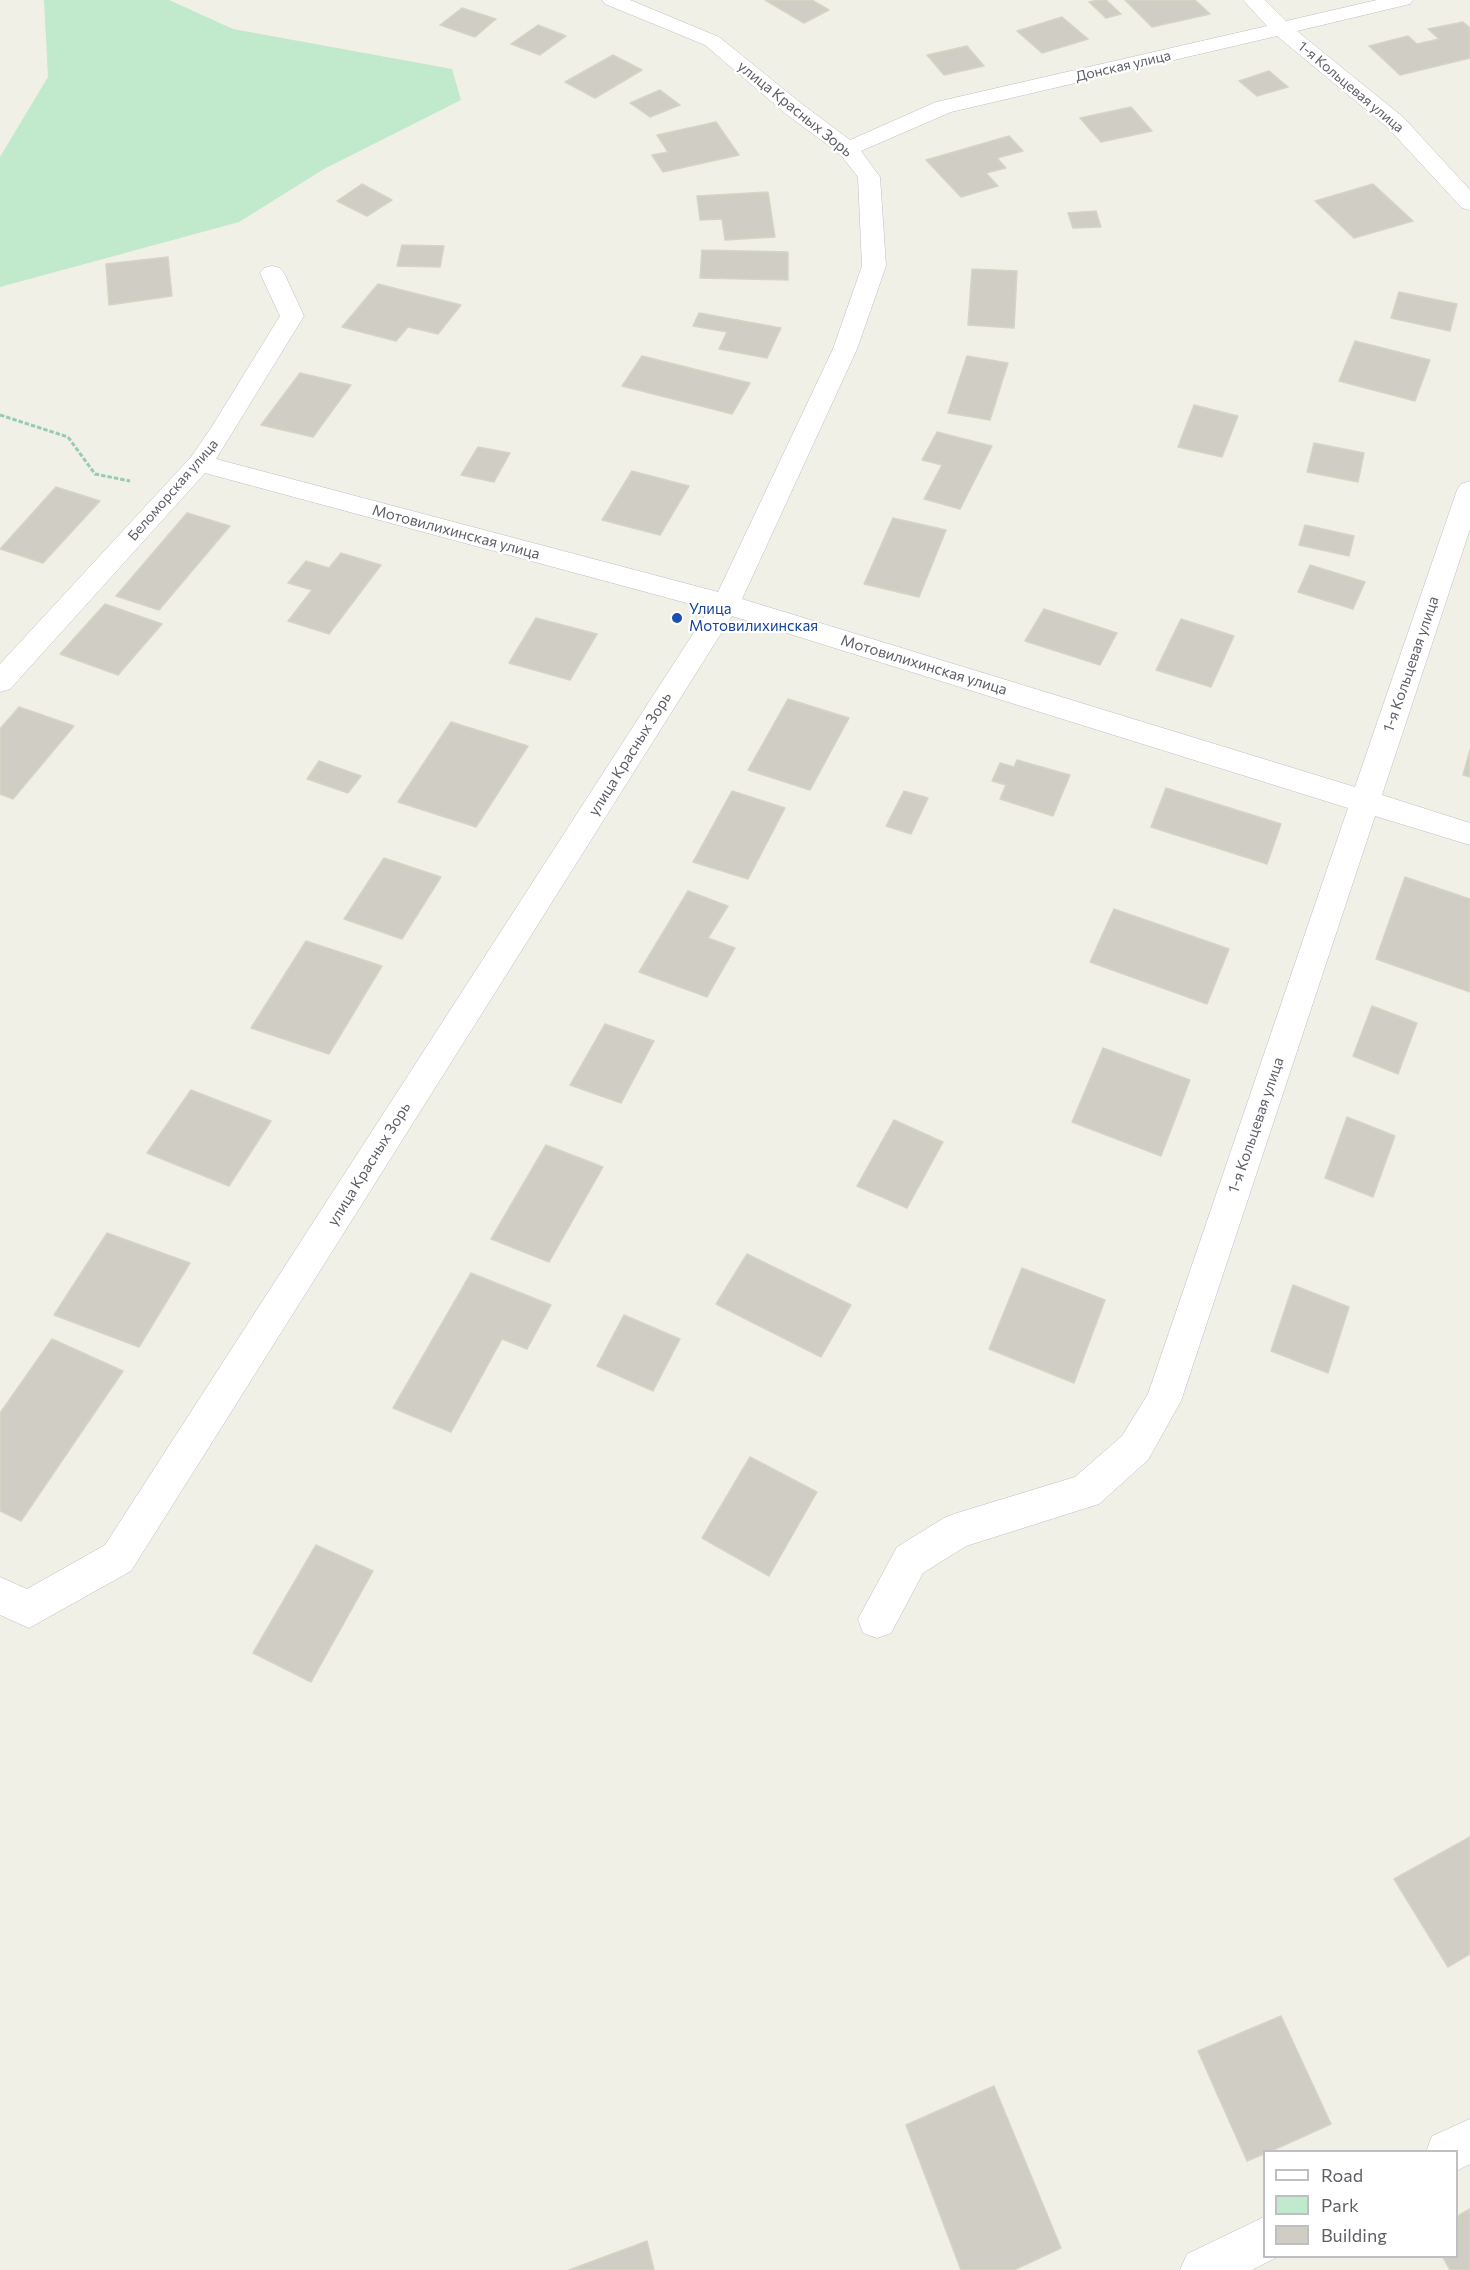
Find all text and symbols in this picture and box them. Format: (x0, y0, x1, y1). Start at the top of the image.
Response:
street label: 1-я Кольцевая улица (1295, 38, 1407, 136)
street label: Донская улица (1074, 47, 1172, 85)
street label: улица Красных Зорь (734, 57, 856, 161)
street label: Беломорская улица (124, 436, 222, 544)
street label: Мотовилихинская улица (370, 501, 542, 563)
street label: 1-я Кольцевая улица (1379, 594, 1443, 734)
place label: Улица Мотовилихинская (689, 600, 818, 635)
marker: Улица Мотовилихинская (670, 611, 684, 625)
street label: Мотовилихинская улица (839, 631, 1009, 699)
street label: улица Красных Зорь (585, 689, 675, 819)
street label: 1-я Кольцевая улица (1224, 1055, 1288, 1195)
street label: улица Красных Зорь (324, 1099, 414, 1229)
legend (1263, 2150, 1458, 2258)
text: Road (1321, 2164, 1363, 2186)
text: Park (1321, 2194, 1359, 2216)
text: Building (1321, 2224, 1387, 2246)

